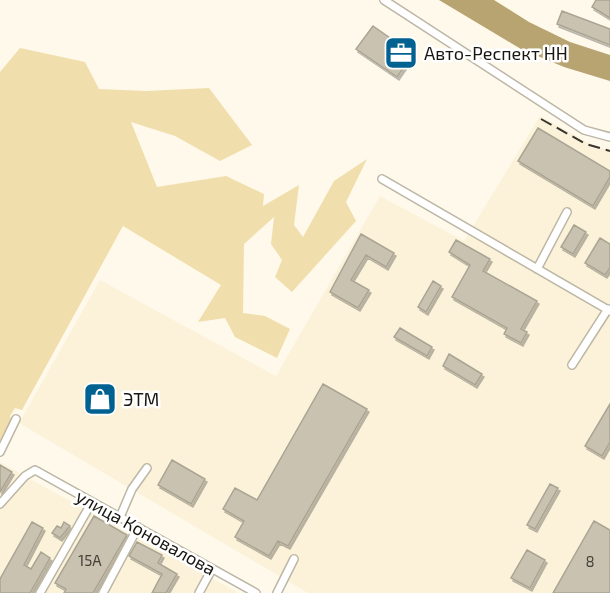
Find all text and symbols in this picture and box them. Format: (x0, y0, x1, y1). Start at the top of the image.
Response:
office icon: Авто-Респект НН (383, 35, 419, 71)
place label: Авто-Респект НН (424, 42, 568, 64)
shop icon: ЭТМ (82, 381, 118, 417)
place label: ЭТМ (123, 388, 159, 410)
street label: улица Коновалова (72, 485, 220, 579)
house number: 15А (78, 551, 102, 569)
house number: 8 (585, 552, 595, 570)

